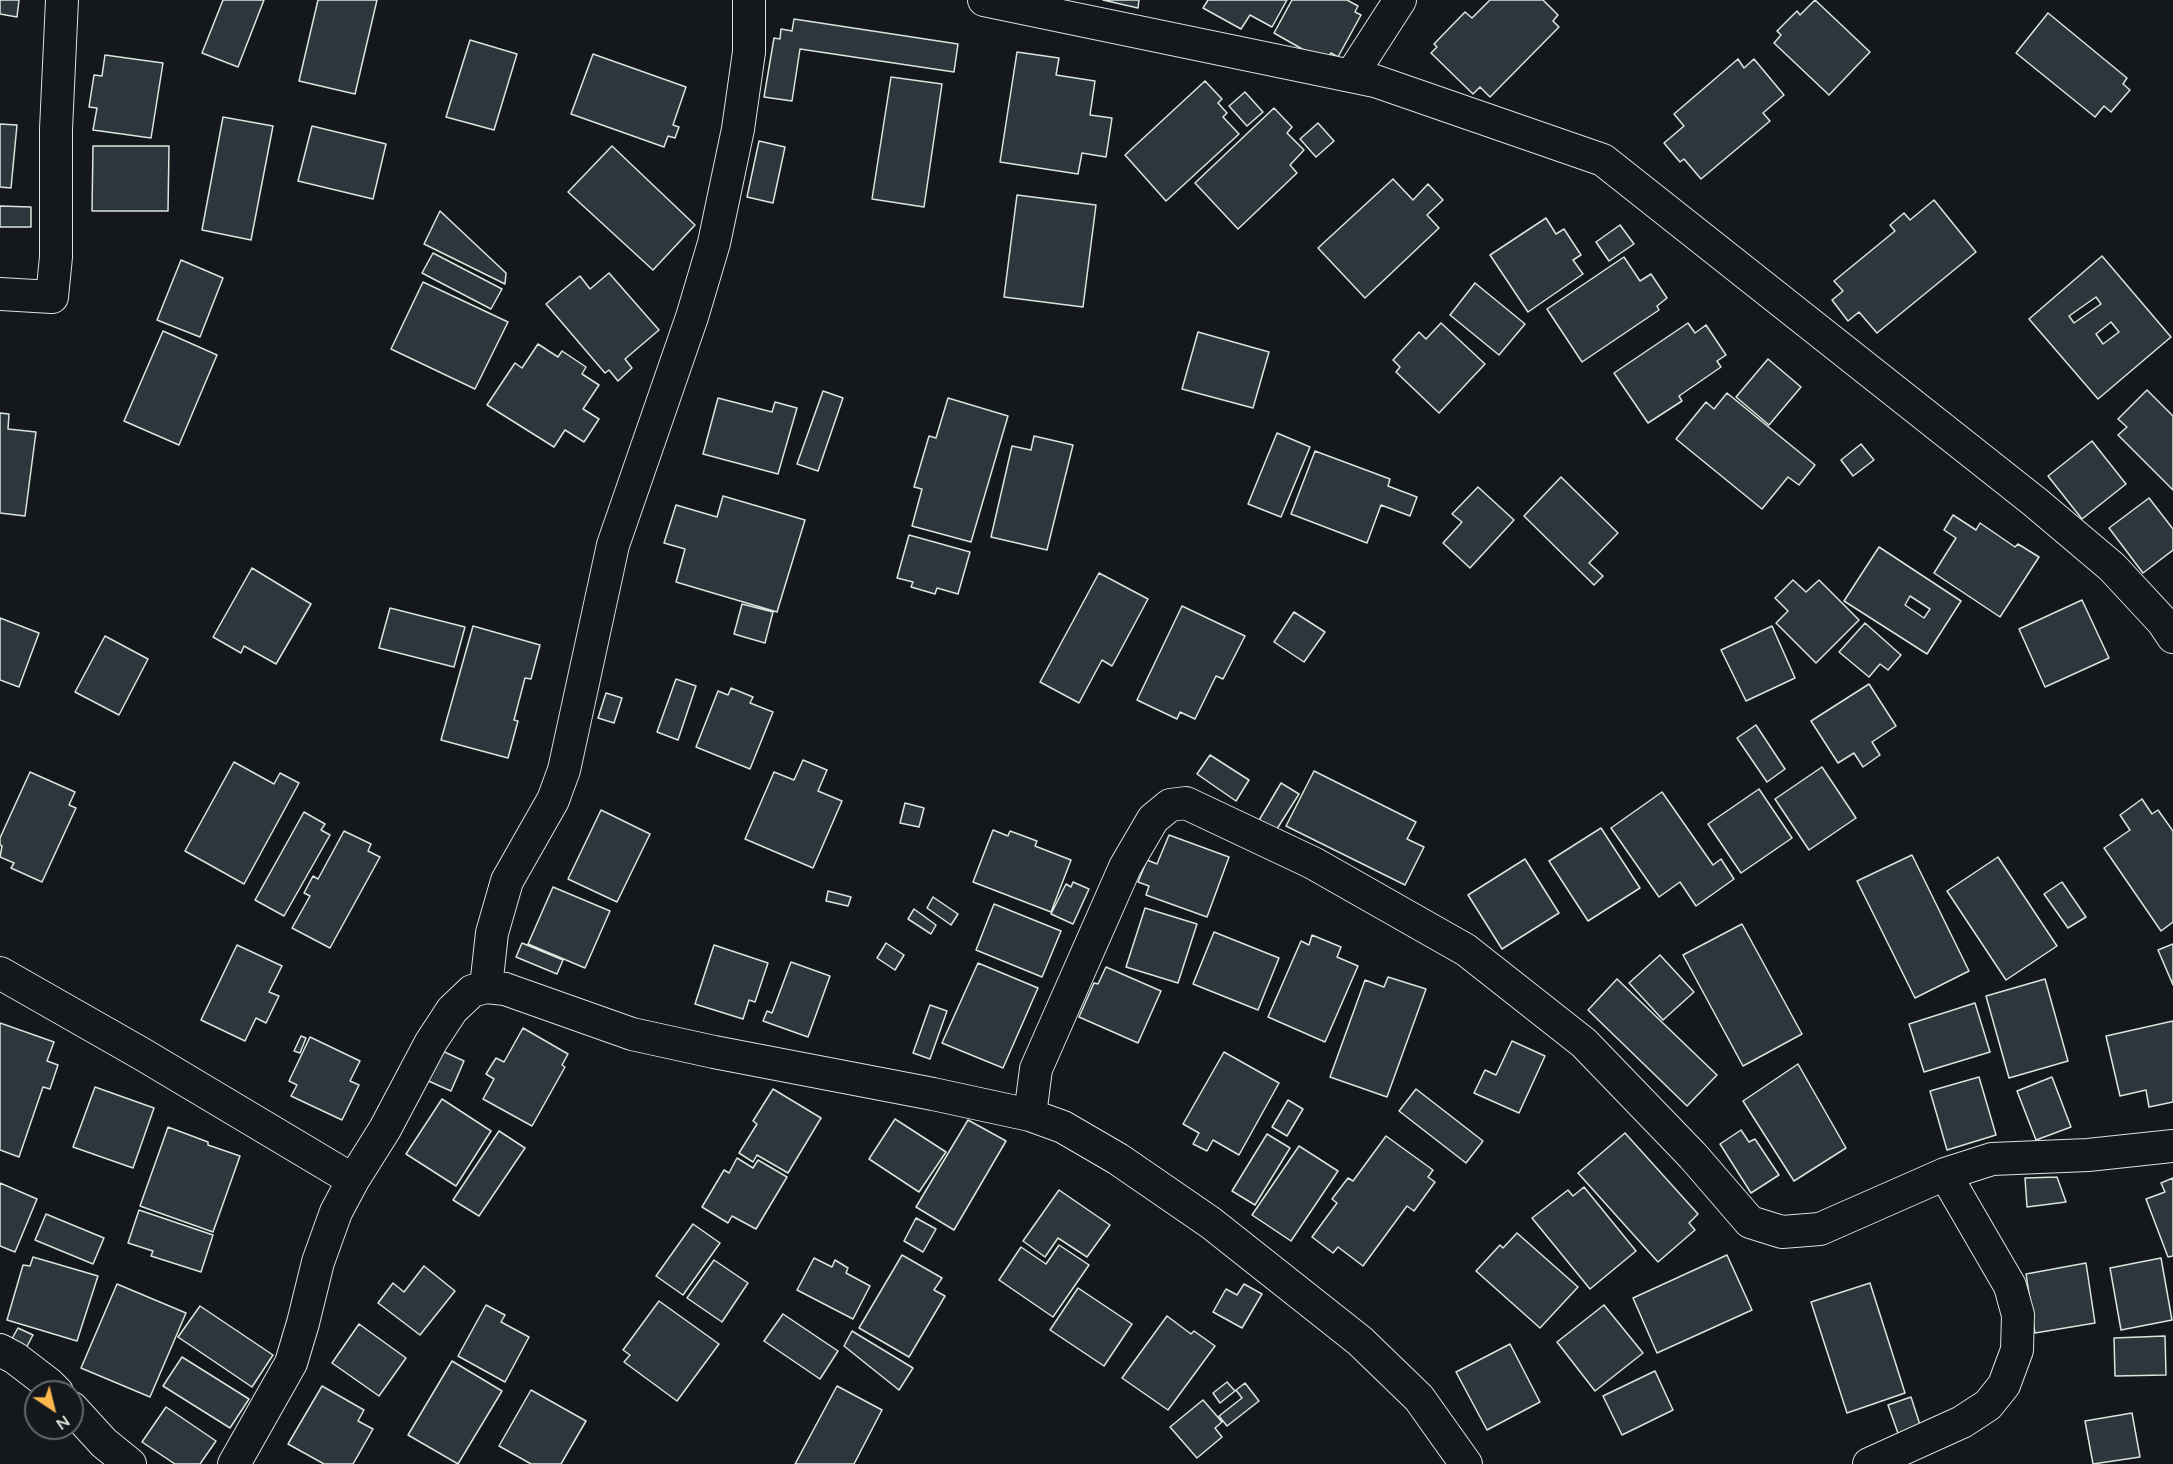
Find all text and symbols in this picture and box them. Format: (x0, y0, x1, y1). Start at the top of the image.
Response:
north arrow (24, 1380, 84, 1440)
text: N (53, 1412, 74, 1435)

